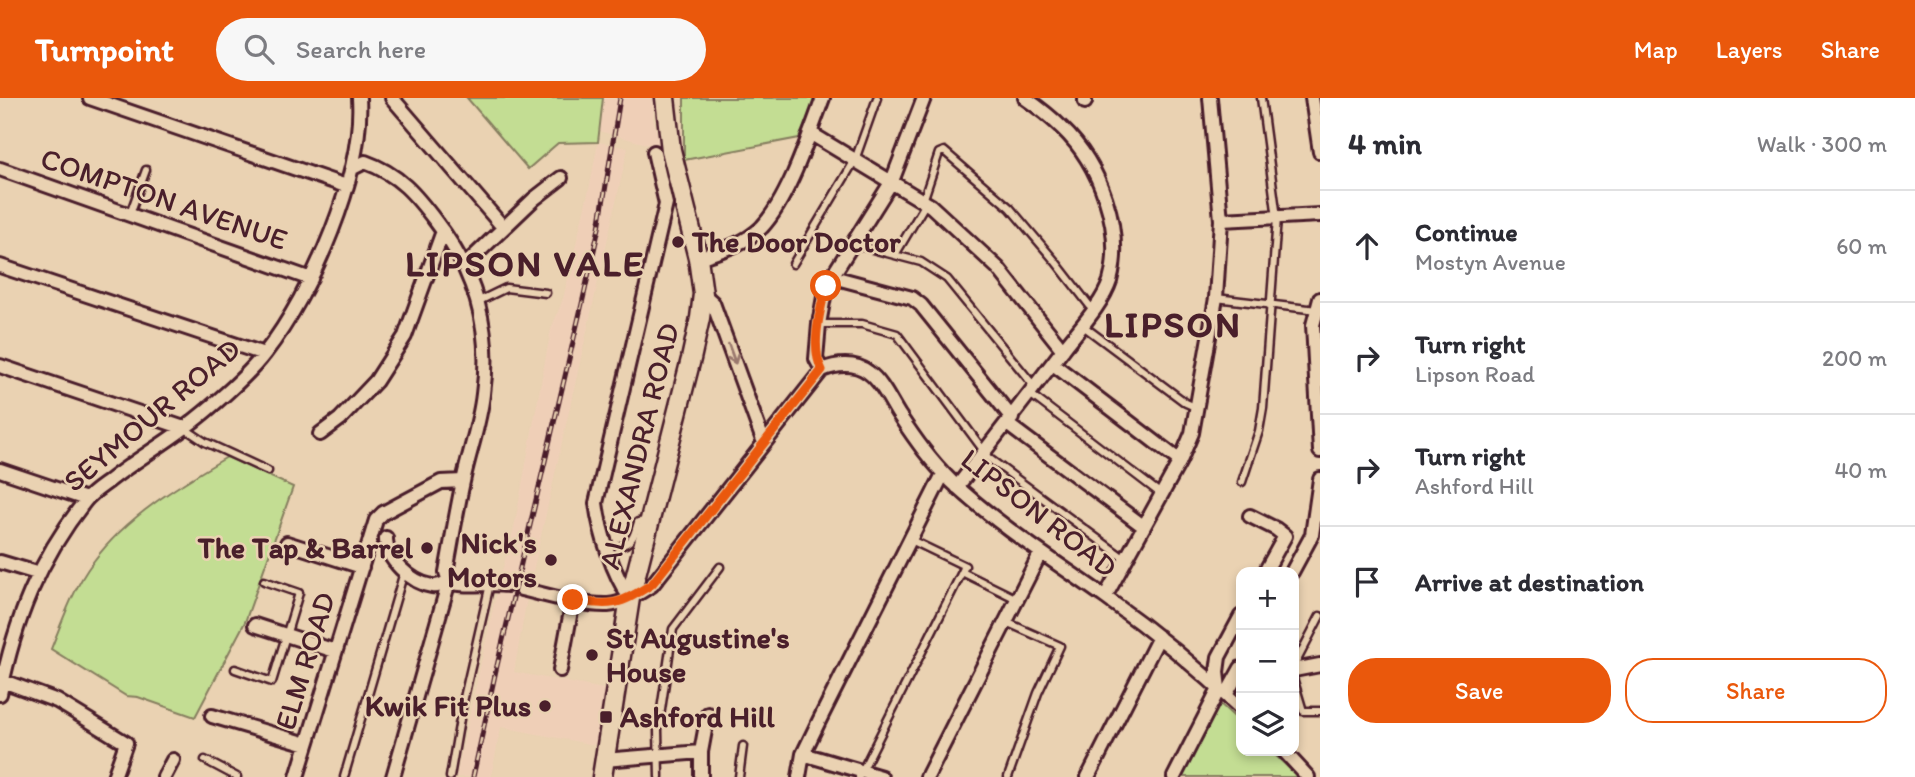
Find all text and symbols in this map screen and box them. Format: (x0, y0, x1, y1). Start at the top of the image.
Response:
search box (216, 18, 706, 81)
text: Turnpoint (35, 30, 174, 69)
icon: search (240, 30, 278, 68)
text: Search here (296, 33, 426, 65)
text: Map (1634, 35, 1678, 64)
text: Layers (1716, 35, 1783, 64)
text: Share (1821, 35, 1880, 64)
text: 4 min (1348, 125, 1422, 162)
text: Walk · 300 m (1757, 130, 1887, 158)
street label: COMPTON AVENUE (36, 139, 292, 258)
text: Continue (1415, 216, 1518, 248)
place label: The Door Doctor (691, 223, 901, 260)
icon: ahead (1348, 227, 1386, 265)
text: 60 m (1836, 232, 1887, 260)
marker: The Door Doctor (670, 234, 686, 250)
district label: LIPSON VALE (405, 241, 645, 285)
text: Mostyn Avenue (1415, 248, 1566, 276)
route start (810, 270, 841, 301)
district label: LIPSON (1104, 302, 1242, 346)
street label: ALEXANDRA ROAD (590, 319, 687, 573)
text: Turn right (1415, 328, 1526, 360)
street label: SEYMOUR ROAD (56, 330, 248, 499)
icon: right (1348, 339, 1386, 377)
one-way arrow (726, 342, 739, 364)
text: 200 m (1822, 344, 1887, 372)
text: Lipson Road (1415, 360, 1535, 388)
street label: LIPSON ROAD (954, 440, 1125, 585)
text: Turn right (1415, 440, 1526, 472)
icon: right (1348, 451, 1386, 489)
text: 40 m (1834, 456, 1887, 484)
text: Ashford Hill (1415, 472, 1534, 500)
place label: Nick's Motors (447, 524, 537, 595)
place label: The Tap & Barrel (197, 529, 413, 566)
marker: The Tap & Barrel (419, 540, 435, 556)
marker: Nick's Motors (543, 552, 559, 568)
icon: arrive (1348, 563, 1386, 601)
text: Arrive at destination (1415, 566, 1644, 598)
map controls (1236, 567, 1299, 756)
button: + (1236, 567, 1299, 630)
route end (557, 584, 588, 615)
street label: ELM ROAD (266, 588, 343, 734)
place label: St Augustine's House (606, 619, 790, 690)
button: − (1236, 630, 1299, 693)
marker: St Augustine's House (584, 647, 600, 663)
button: Save (1348, 658, 1611, 723)
button: Share (1625, 658, 1887, 723)
place label: Kwik Fit Plus (365, 687, 531, 724)
button: layers (1236, 693, 1299, 756)
marker: Kwik Fit Plus (537, 698, 553, 714)
place label: Ashford Hill (619, 698, 775, 735)
marker: Ashford Hill (598, 709, 614, 725)

